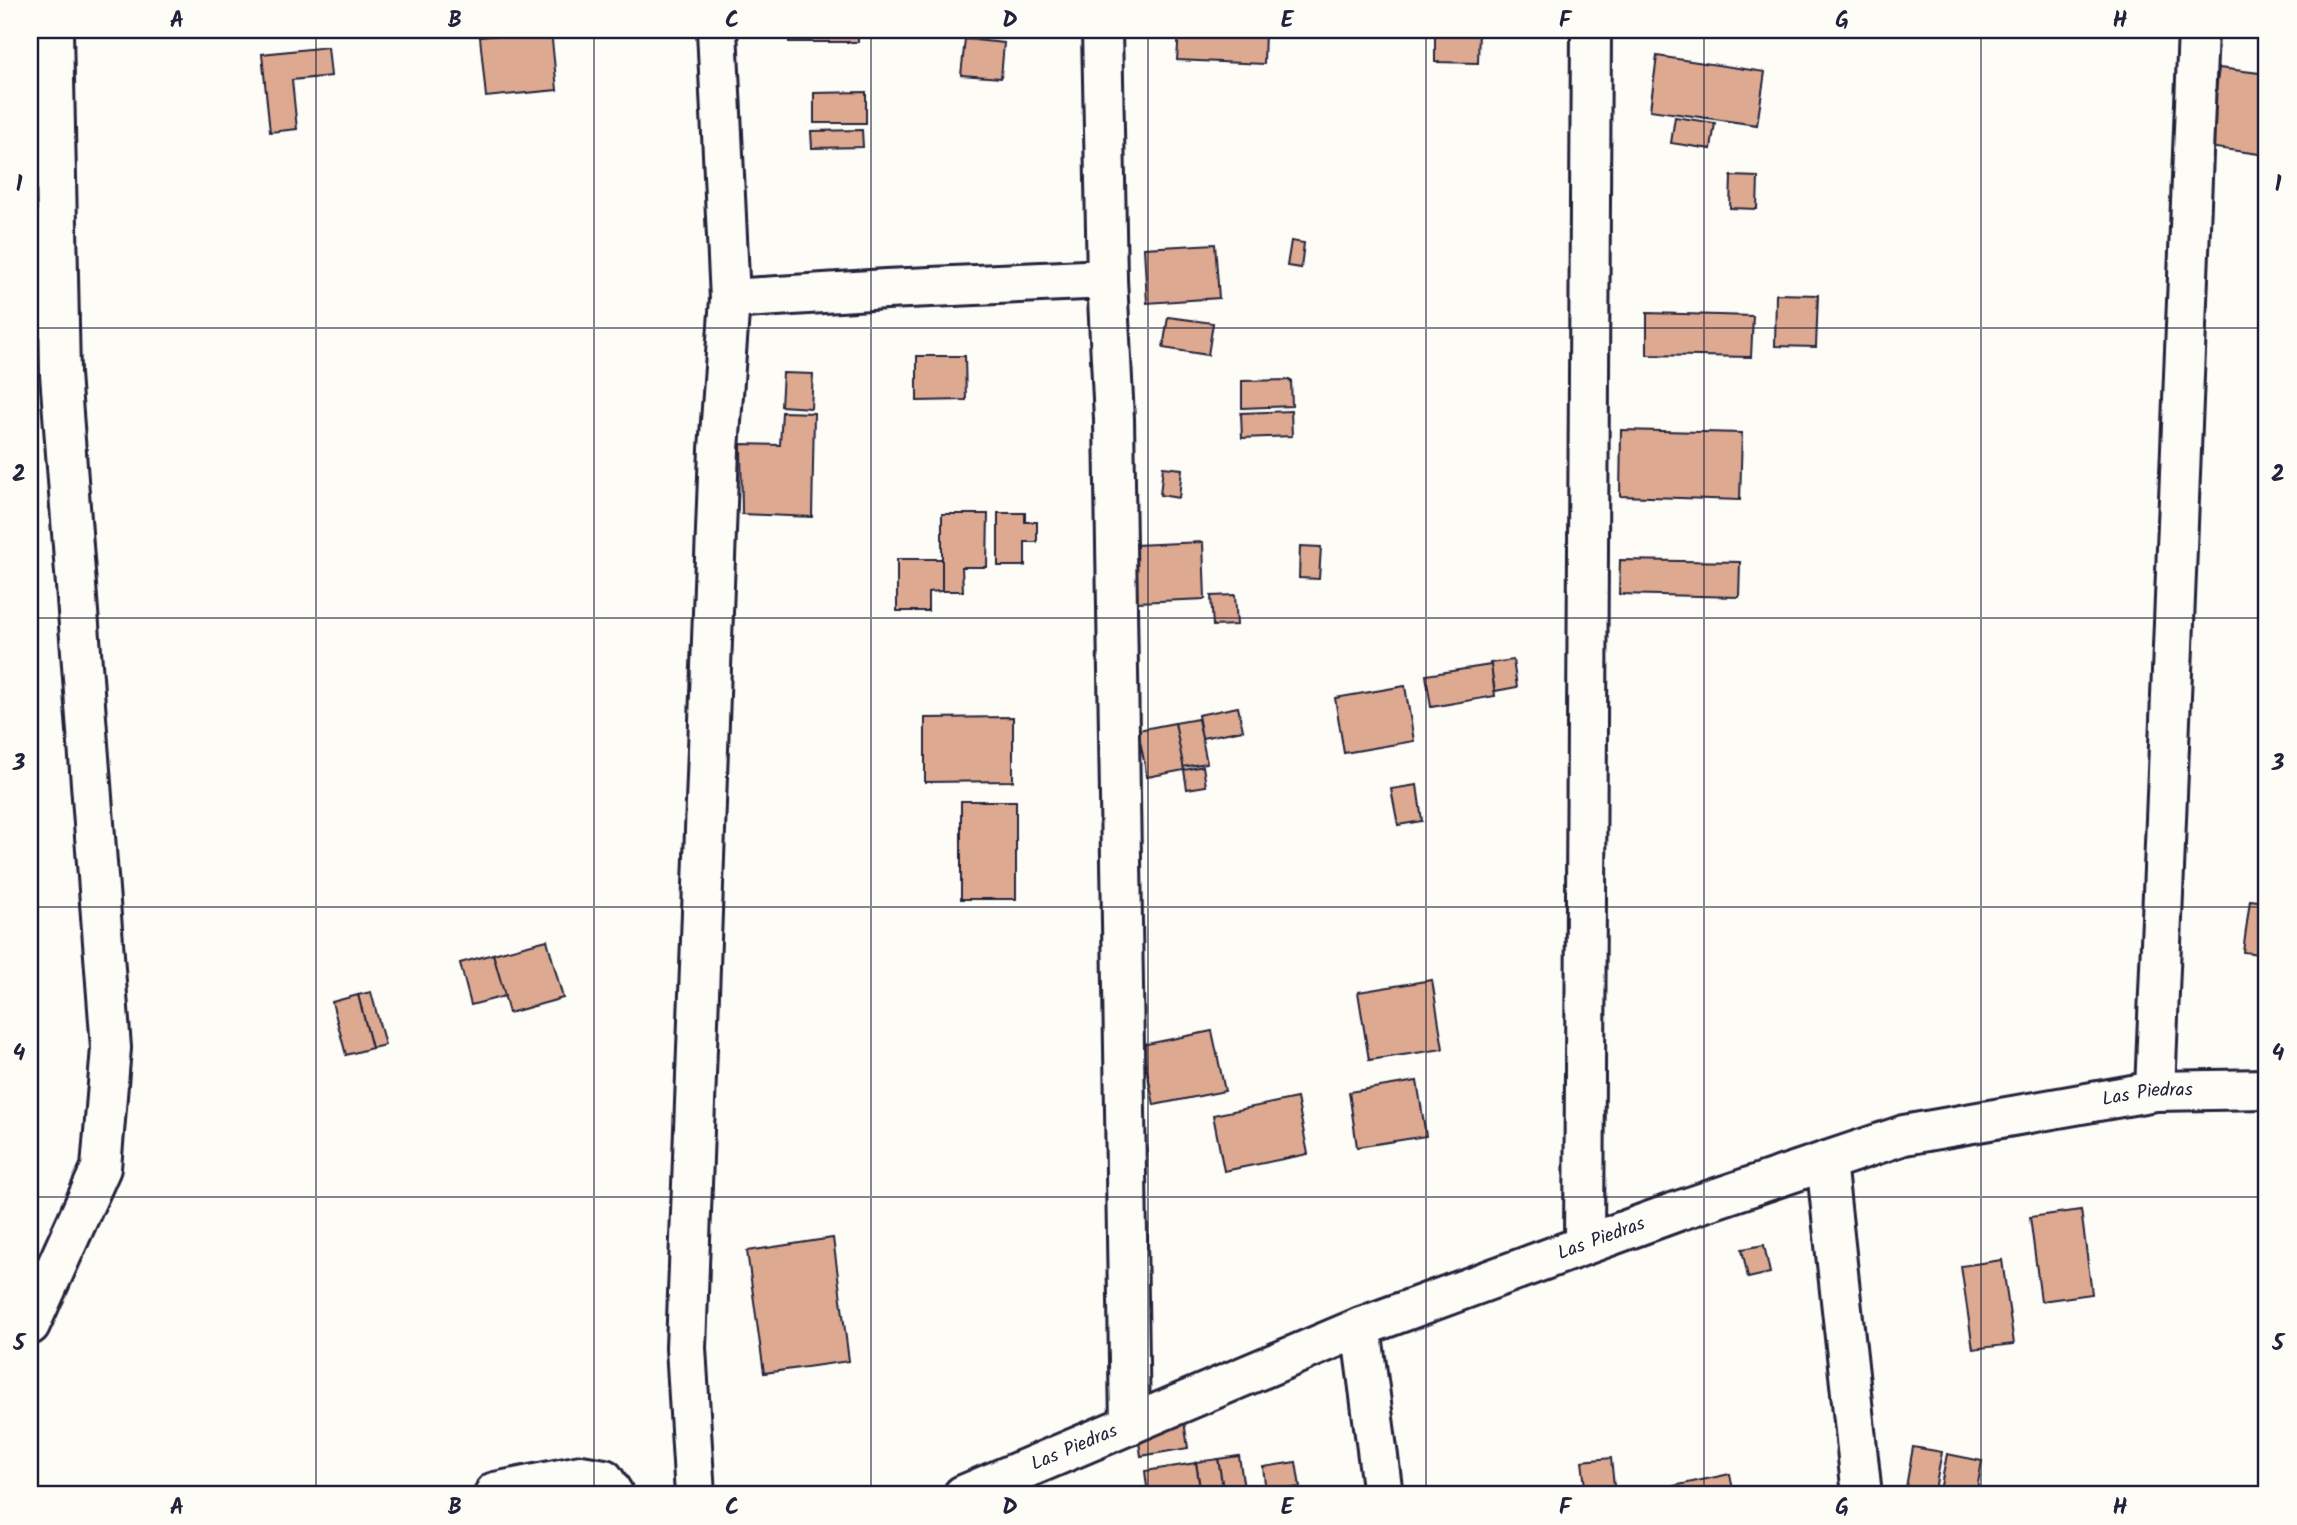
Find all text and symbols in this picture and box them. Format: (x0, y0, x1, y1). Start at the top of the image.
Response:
text: A (170, 3, 184, 39)
text: B (448, 3, 462, 39)
text: C (725, 3, 739, 39)
text: D (1002, 3, 1018, 39)
text: E (1281, 3, 1295, 39)
text: F (1559, 3, 1573, 39)
text: G (1835, 3, 1849, 39)
text: H (2113, 3, 2128, 39)
text: 1 (16, 167, 23, 203)
text: 1 (2275, 167, 2282, 203)
text: 2 (12, 457, 26, 493)
text: 2 (2271, 457, 2285, 493)
text: 3 (12, 746, 26, 782)
text: 3 (2271, 746, 2285, 782)
text: 4 (13, 1036, 26, 1072)
text: 4 (2272, 1036, 2285, 1072)
street label: Las Piedras (2100, 1075, 2193, 1115)
street label: Las Piedras (1553, 1209, 1649, 1269)
text: 5 (12, 1326, 27, 1362)
text: 5 (2271, 1326, 2286, 1362)
street label: Las Piedras (1027, 1416, 1122, 1480)
text: A (170, 1490, 184, 1525)
text: B (448, 1490, 462, 1525)
text: C (725, 1490, 739, 1525)
text: D (1002, 1490, 1018, 1525)
text: E (1281, 1490, 1295, 1525)
text: F (1559, 1490, 1573, 1525)
text: G (1835, 1490, 1849, 1525)
text: H (2113, 1490, 2128, 1525)

